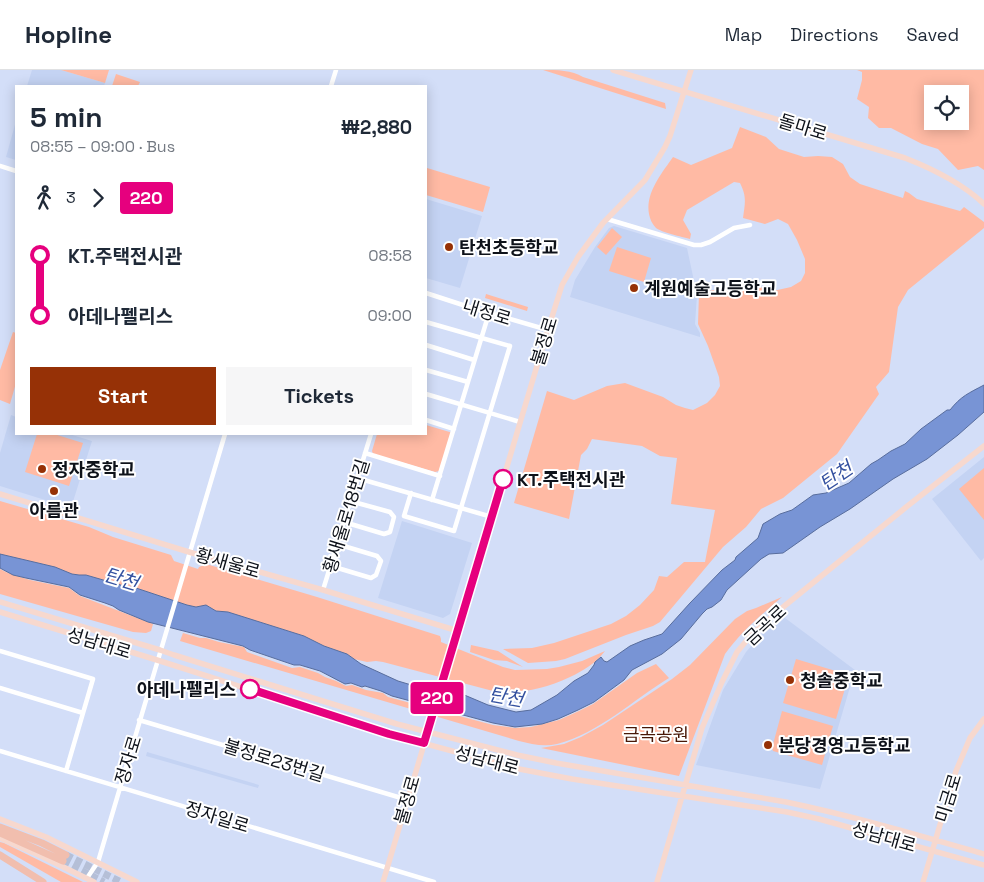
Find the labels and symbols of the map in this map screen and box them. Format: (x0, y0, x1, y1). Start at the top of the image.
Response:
street label: 돌마로 (776, 109, 830, 145)
place label: 탄천초등학교 (459, 236, 558, 259)
marker: 탄천초등학교 (443, 241, 455, 253)
place label: 계원예술고등학교 (644, 277, 776, 300)
marker: 계원예술고등학교 (628, 282, 640, 294)
street label: 내정로 (460, 294, 514, 330)
street label: 불정로 (526, 314, 562, 368)
water label: 탄천 (815, 455, 859, 496)
street label: 황새울로18번길 (318, 456, 374, 576)
place label: 정자중학교 (52, 458, 135, 481)
marker: 정자중학교 (36, 463, 48, 475)
place label: KT.주택전시관 (517, 468, 626, 491)
marker: KT.주택전시관 (493, 469, 513, 489)
marker: 아름관 (48, 485, 60, 497)
place label: 아름관 (29, 499, 79, 522)
street label: 황새울로 (193, 543, 263, 583)
water label: 탄천 (101, 562, 143, 597)
street label: 금곡로 (739, 600, 791, 650)
street label: 성남대로 (64, 622, 134, 664)
place label: 청솔중학교 (800, 669, 883, 692)
marker: 청솔중학교 (784, 674, 796, 686)
place label: 아데나펠리스 (137, 678, 236, 701)
marker: 아데나펠리스 (240, 679, 260, 699)
line badge: 220 (408, 682, 466, 714)
water label: 탄천 (487, 682, 527, 713)
park label: 금곡공원 (623, 723, 689, 746)
street label: 정자로 (110, 733, 146, 787)
street label: 불정로23번길 (221, 734, 327, 786)
place label: 분당경영고등학교 (778, 734, 910, 757)
marker: 분당경영고등학교 (762, 739, 774, 751)
street label: 성남대로 (452, 740, 522, 780)
street label: 미금로 (930, 771, 966, 825)
street label: 불정로 (389, 773, 425, 827)
street label: 정자일로 (182, 796, 252, 838)
street label: 성남대로 (849, 817, 919, 857)

